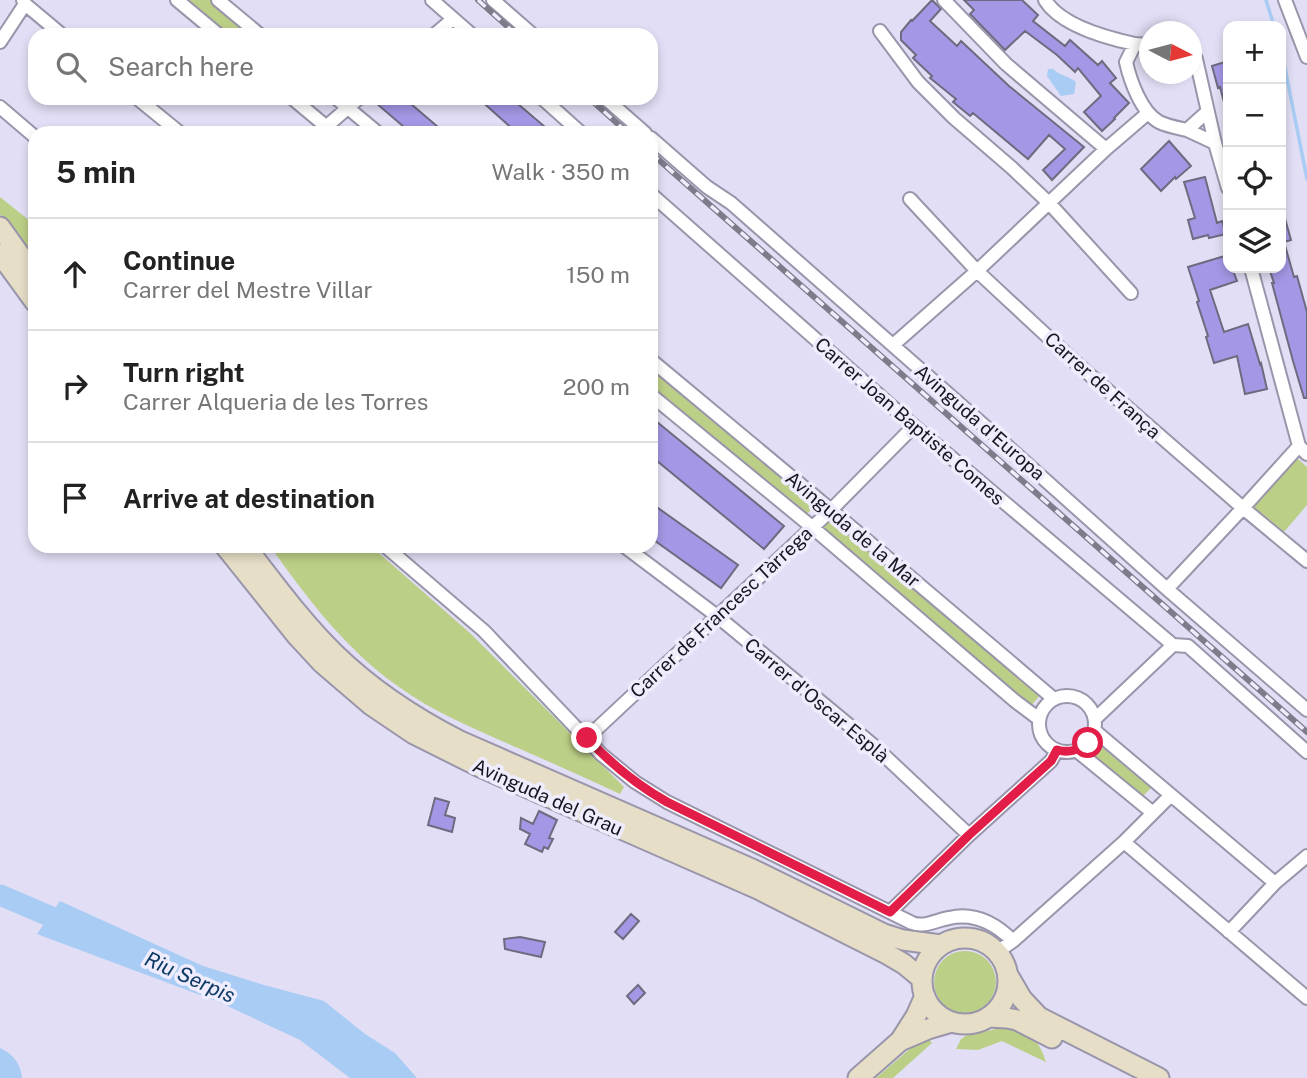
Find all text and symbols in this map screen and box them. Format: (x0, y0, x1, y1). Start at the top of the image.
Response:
north arrow (1139, 21, 1202, 84)
map controls (1223, 21, 1286, 273)
button: + (1223, 21, 1286, 84)
search box (28, 28, 658, 105)
icon: search (52, 48, 90, 86)
text: Search here (108, 51, 254, 82)
button: − (1223, 84, 1286, 147)
button: locate (1223, 147, 1286, 210)
text: 5 min (56, 154, 136, 190)
text: Walk · 350 m (491, 158, 630, 185)
button: layers (1223, 210, 1286, 273)
text: Continue (123, 245, 235, 276)
icon: ahead (56, 255, 94, 293)
text: 150 m (566, 261, 630, 288)
text: Carrer del Mestre Villar (123, 276, 373, 303)
street label: Carrer de França (1041, 327, 1165, 443)
street label: Carrer Joan Baptiste Comes (811, 333, 1009, 509)
text: Turn right (123, 357, 245, 388)
street label: Avinguda d'Europa (911, 360, 1049, 484)
icon: right (56, 367, 94, 405)
text: 200 m (563, 373, 630, 400)
text: Carrer Alqueria de les Torres (123, 388, 428, 415)
street label: Avinguda de la Mar (781, 466, 925, 592)
icon: arrive (56, 479, 94, 517)
text: Arrive at destination (123, 483, 375, 514)
street label: Carrer de Francesc Tàrrega (625, 522, 817, 702)
street label: Carrer d'Oscar Esplà (740, 633, 894, 767)
route end (571, 722, 602, 753)
route start (1072, 727, 1103, 758)
street label: Avinguda del Grau (470, 754, 626, 840)
water label: Riu Serpis (141, 946, 239, 1008)

